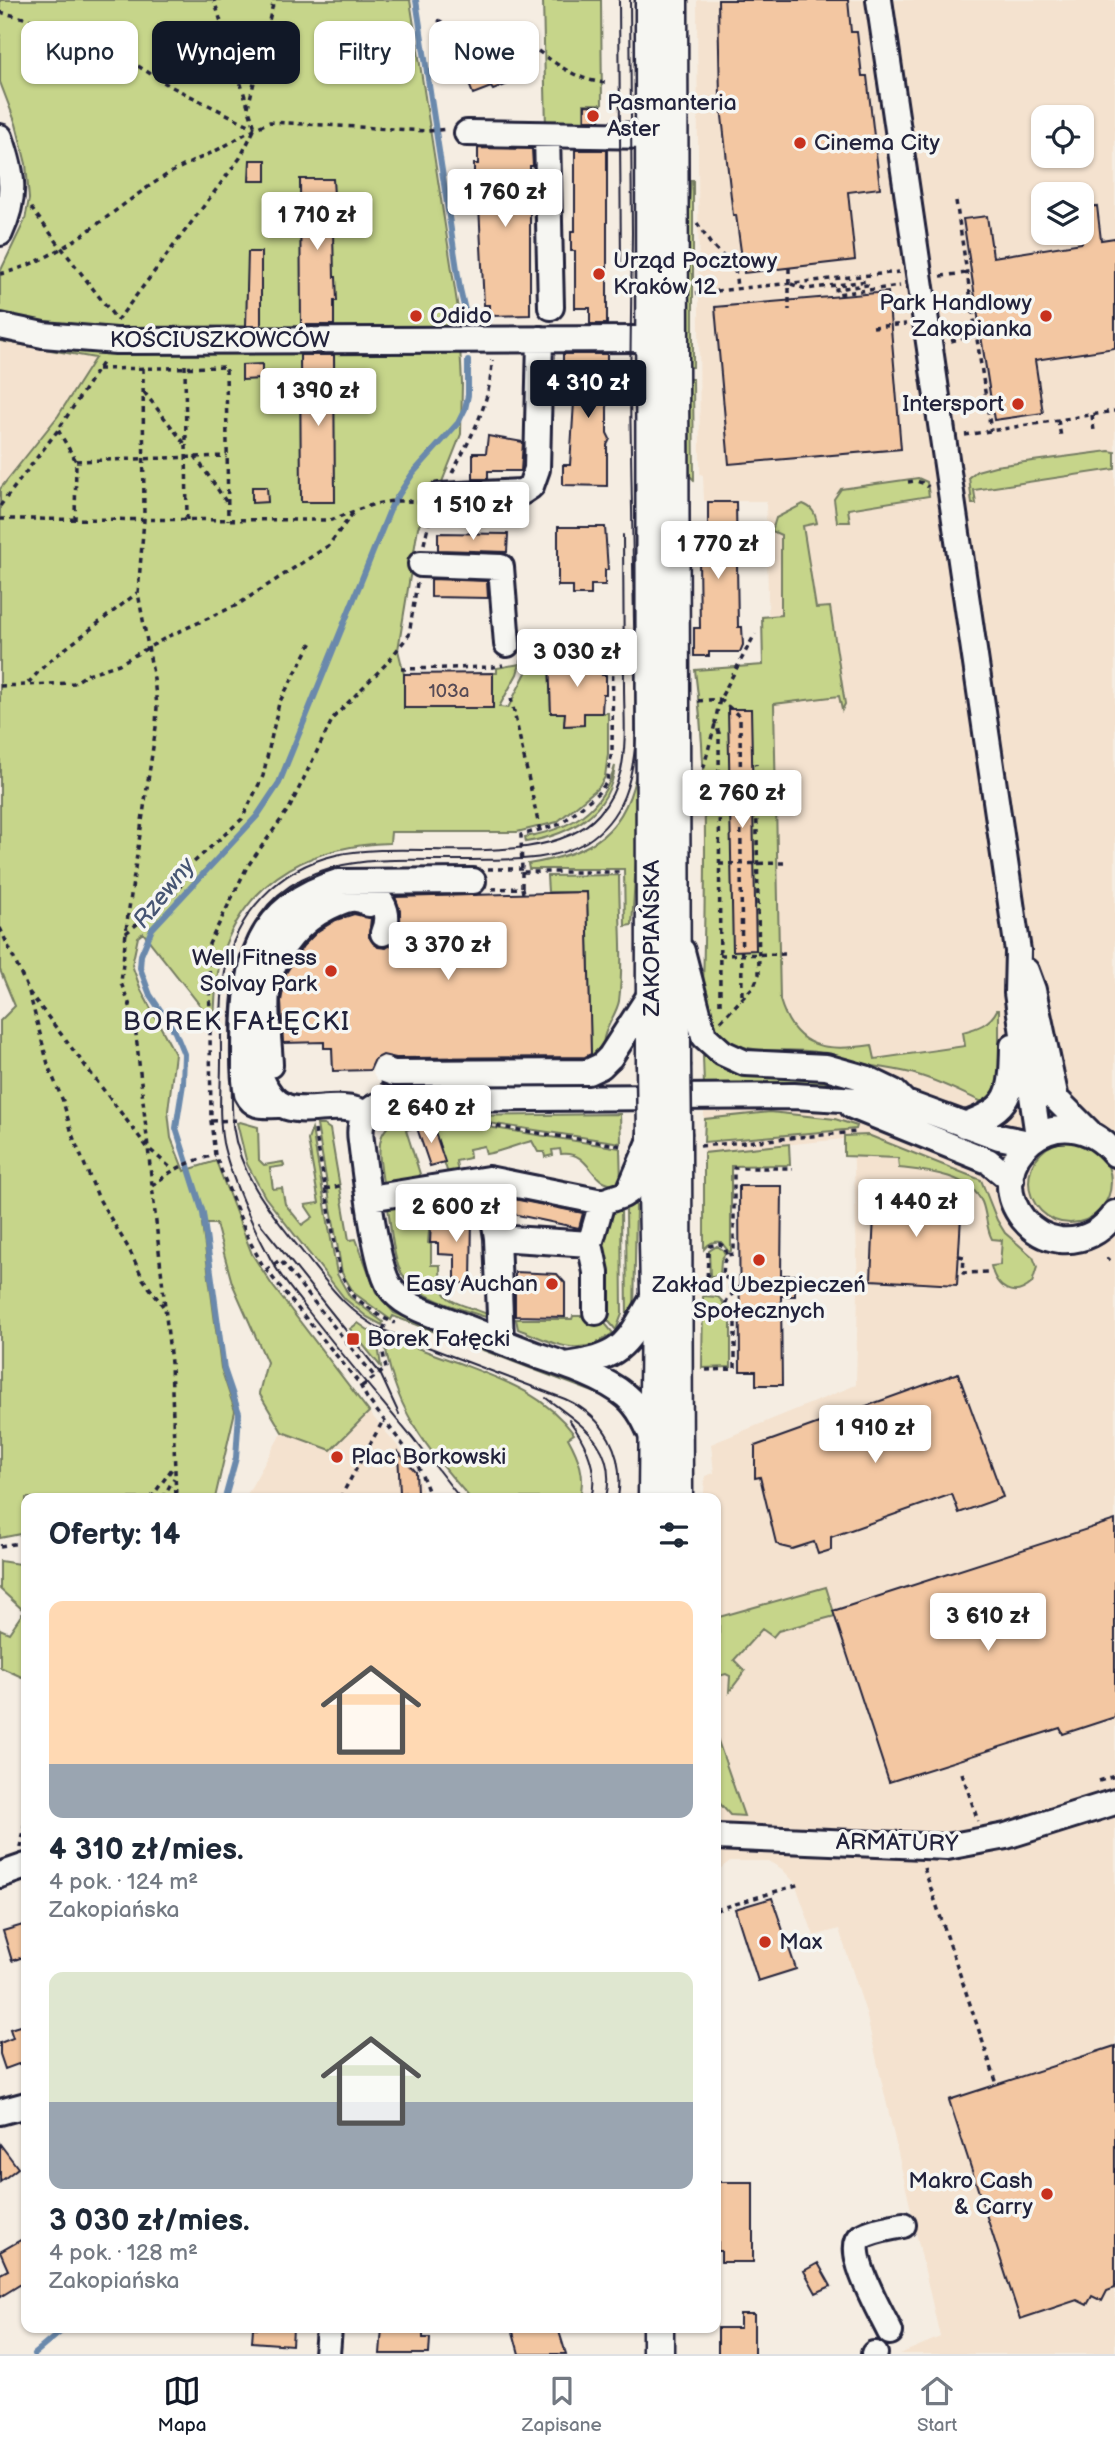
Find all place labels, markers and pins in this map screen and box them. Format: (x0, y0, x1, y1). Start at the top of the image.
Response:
place label: Pasmanteria Aster (607, 89, 737, 143)
marker: Pasmanteria Aster (585, 108, 601, 124)
place label: Cinema City (814, 129, 940, 157)
marker: Cinema City (792, 135, 808, 151)
pin: 1 760 zł (433, 170, 577, 229)
pin: 1 710 zł (245, 192, 389, 252)
place label: Urząd Pocztowy Kraków 12 (613, 247, 778, 301)
marker: Urząd Pocztowy Kraków 12 (591, 266, 607, 282)
place label: Park Handlowy Zakopianka (879, 289, 1033, 343)
place label: Odido (430, 302, 492, 330)
marker: Odido (408, 308, 424, 324)
marker: Park Handlowy Zakopianka (1038, 308, 1054, 324)
pin: 4 310 zł (516, 360, 660, 420)
pin: 1 390 zł (246, 368, 390, 428)
place label: Intersport (902, 390, 1004, 418)
marker: Intersport (1010, 396, 1026, 412)
pin: 1 510 zł (401, 482, 545, 542)
pin: 1 770 zł (646, 522, 790, 581)
pin: 3 030 zł (505, 630, 649, 689)
pin: 2 760 zł (670, 770, 814, 830)
pin: 3 370 zł (376, 922, 520, 982)
place label: Well Fitness Solvay Park (192, 944, 318, 998)
marker: Well Fitness Solvay Park (323, 963, 339, 979)
pin: 2 640 zł (359, 1086, 503, 1145)
pin: 1 440 zł (844, 1180, 988, 1239)
pin: 2 600 zł (384, 1184, 528, 1244)
marker: Zakład Ubezpieczeń Społecznych (751, 1252, 767, 1268)
place label: Easy Auchan (406, 1270, 538, 1298)
place label: Zakład Ubezpieczeń Społecznych (651, 1271, 866, 1325)
marker: Easy Auchan (544, 1276, 560, 1292)
place label: Borek Fałęcki (367, 1325, 510, 1353)
marker: Borek Fałęcki (345, 1331, 361, 1347)
pin: 1 910 zł (803, 1406, 947, 1465)
place label: Plac Borkowski (351, 1443, 506, 1471)
marker: Plac Borkowski (329, 1449, 345, 1465)
pin: 3 610 zł (916, 1594, 1060, 1653)
place label: Max (779, 1928, 823, 1956)
marker: Max (757, 1934, 773, 1950)
place label: Makro Cash & Carry (908, 2167, 1034, 2221)
marker: Makro Cash & Carry (1039, 2186, 1055, 2202)

